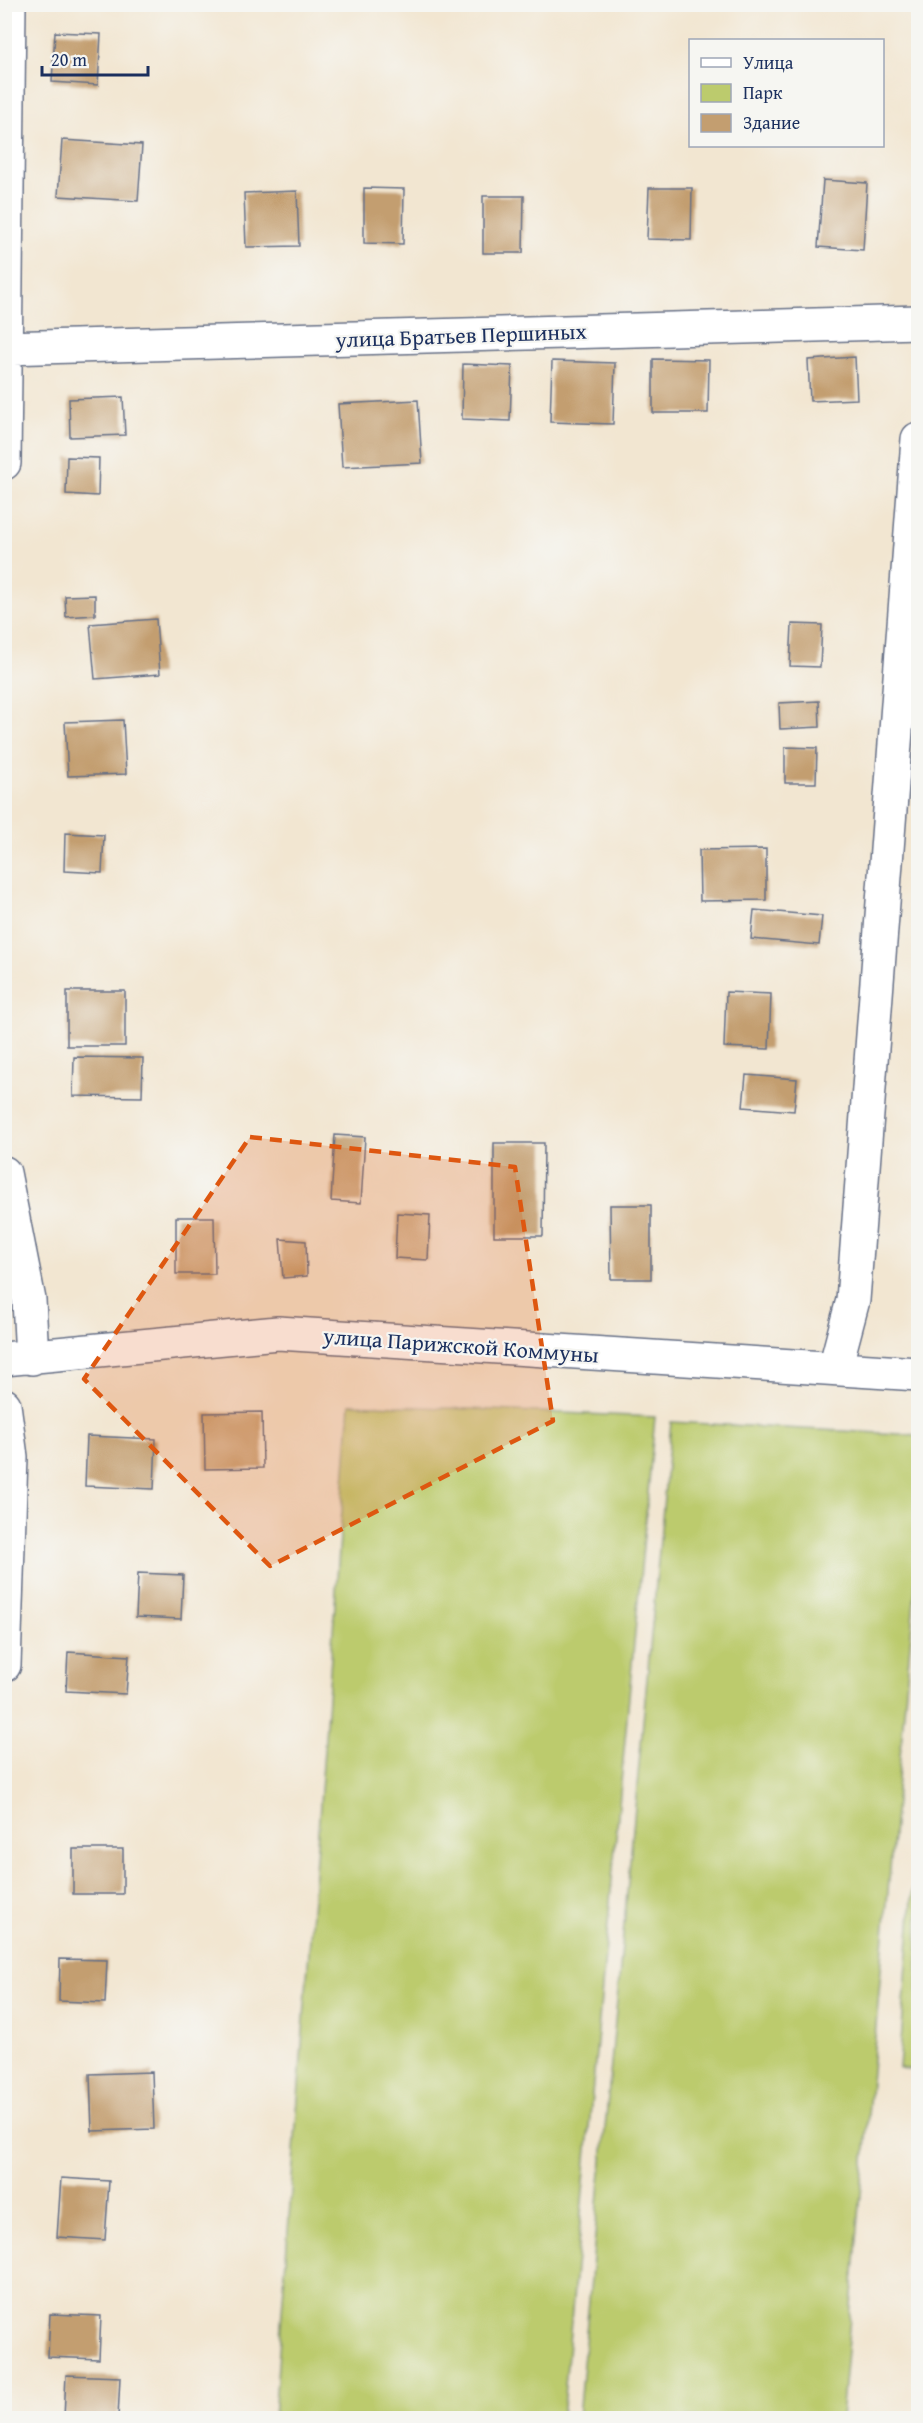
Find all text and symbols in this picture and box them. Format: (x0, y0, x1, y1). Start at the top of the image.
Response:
scale bar (42, 39, 148, 77)
legend (689, 39, 884, 147)
text: 20 m (51, 46, 87, 73)
text: Улица (743, 49, 794, 76)
text: Парк (743, 79, 783, 106)
text: Здание (743, 109, 800, 136)
street label: улица Братьев Першиных (334, 315, 588, 355)
street label: улица Парижской Коммуны (321, 1319, 600, 1371)

